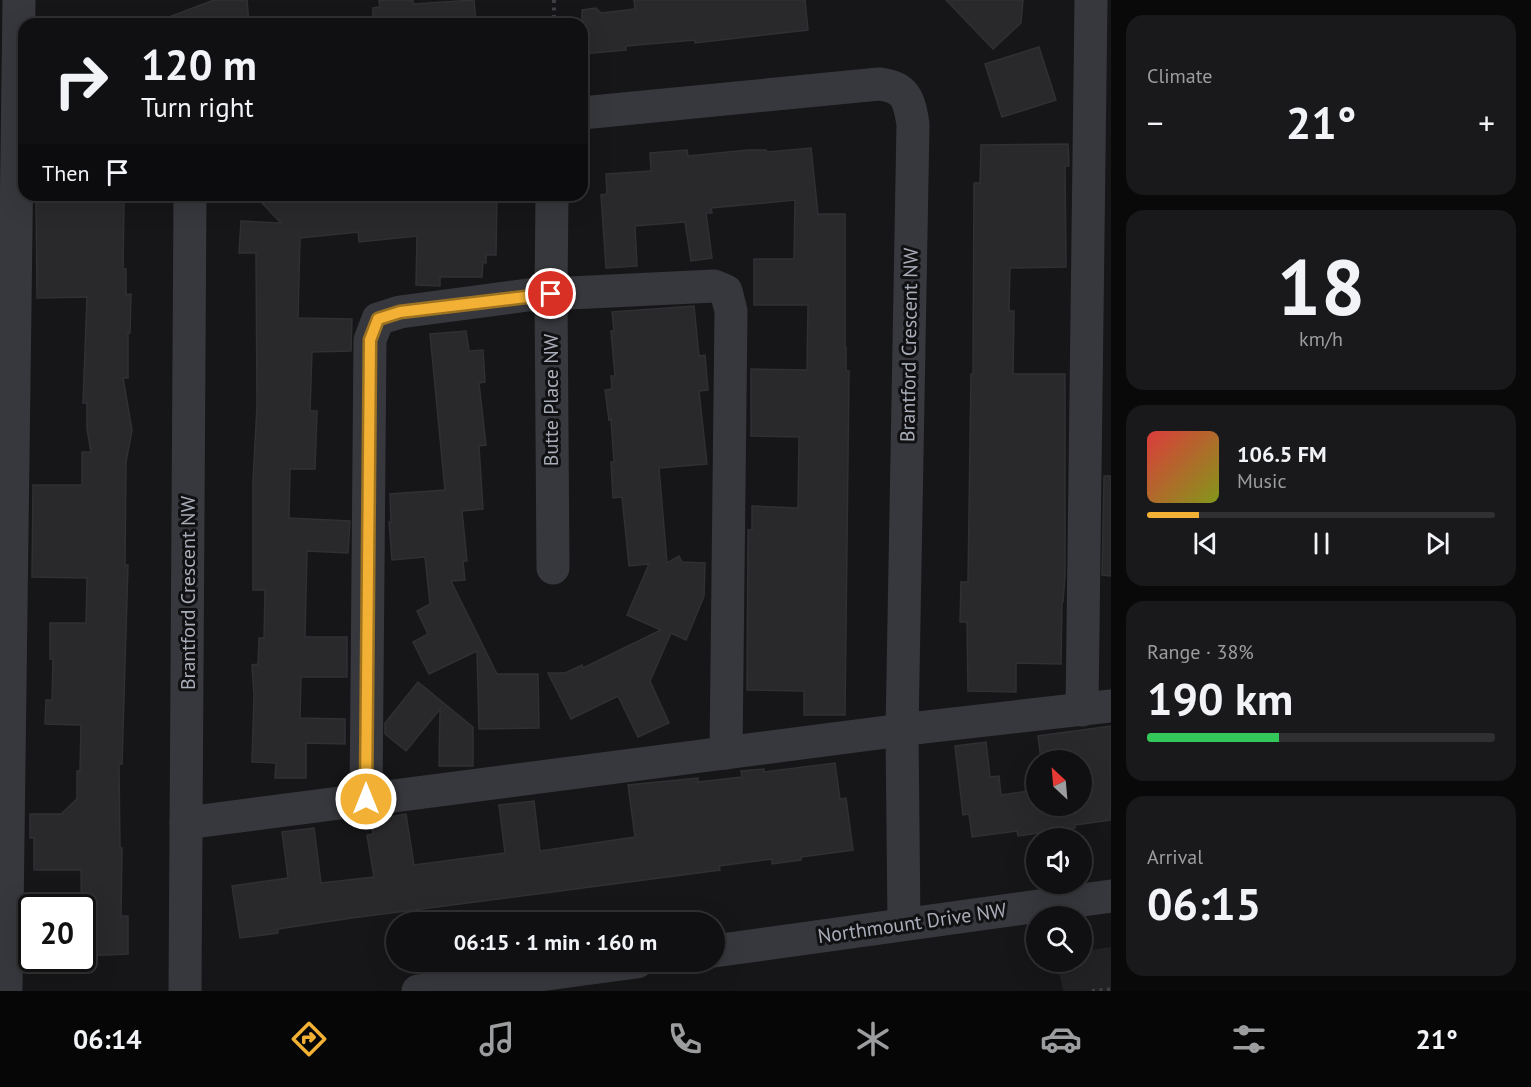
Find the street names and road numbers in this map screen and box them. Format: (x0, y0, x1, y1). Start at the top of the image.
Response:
street label: Brantford Crescent NW (894, 247, 924, 442)
street label: Butte Place NW (538, 333, 564, 466)
street label: Brantford Crescent NW (175, 495, 201, 690)
street label: Northmount Drive NW (816, 897, 1008, 949)

